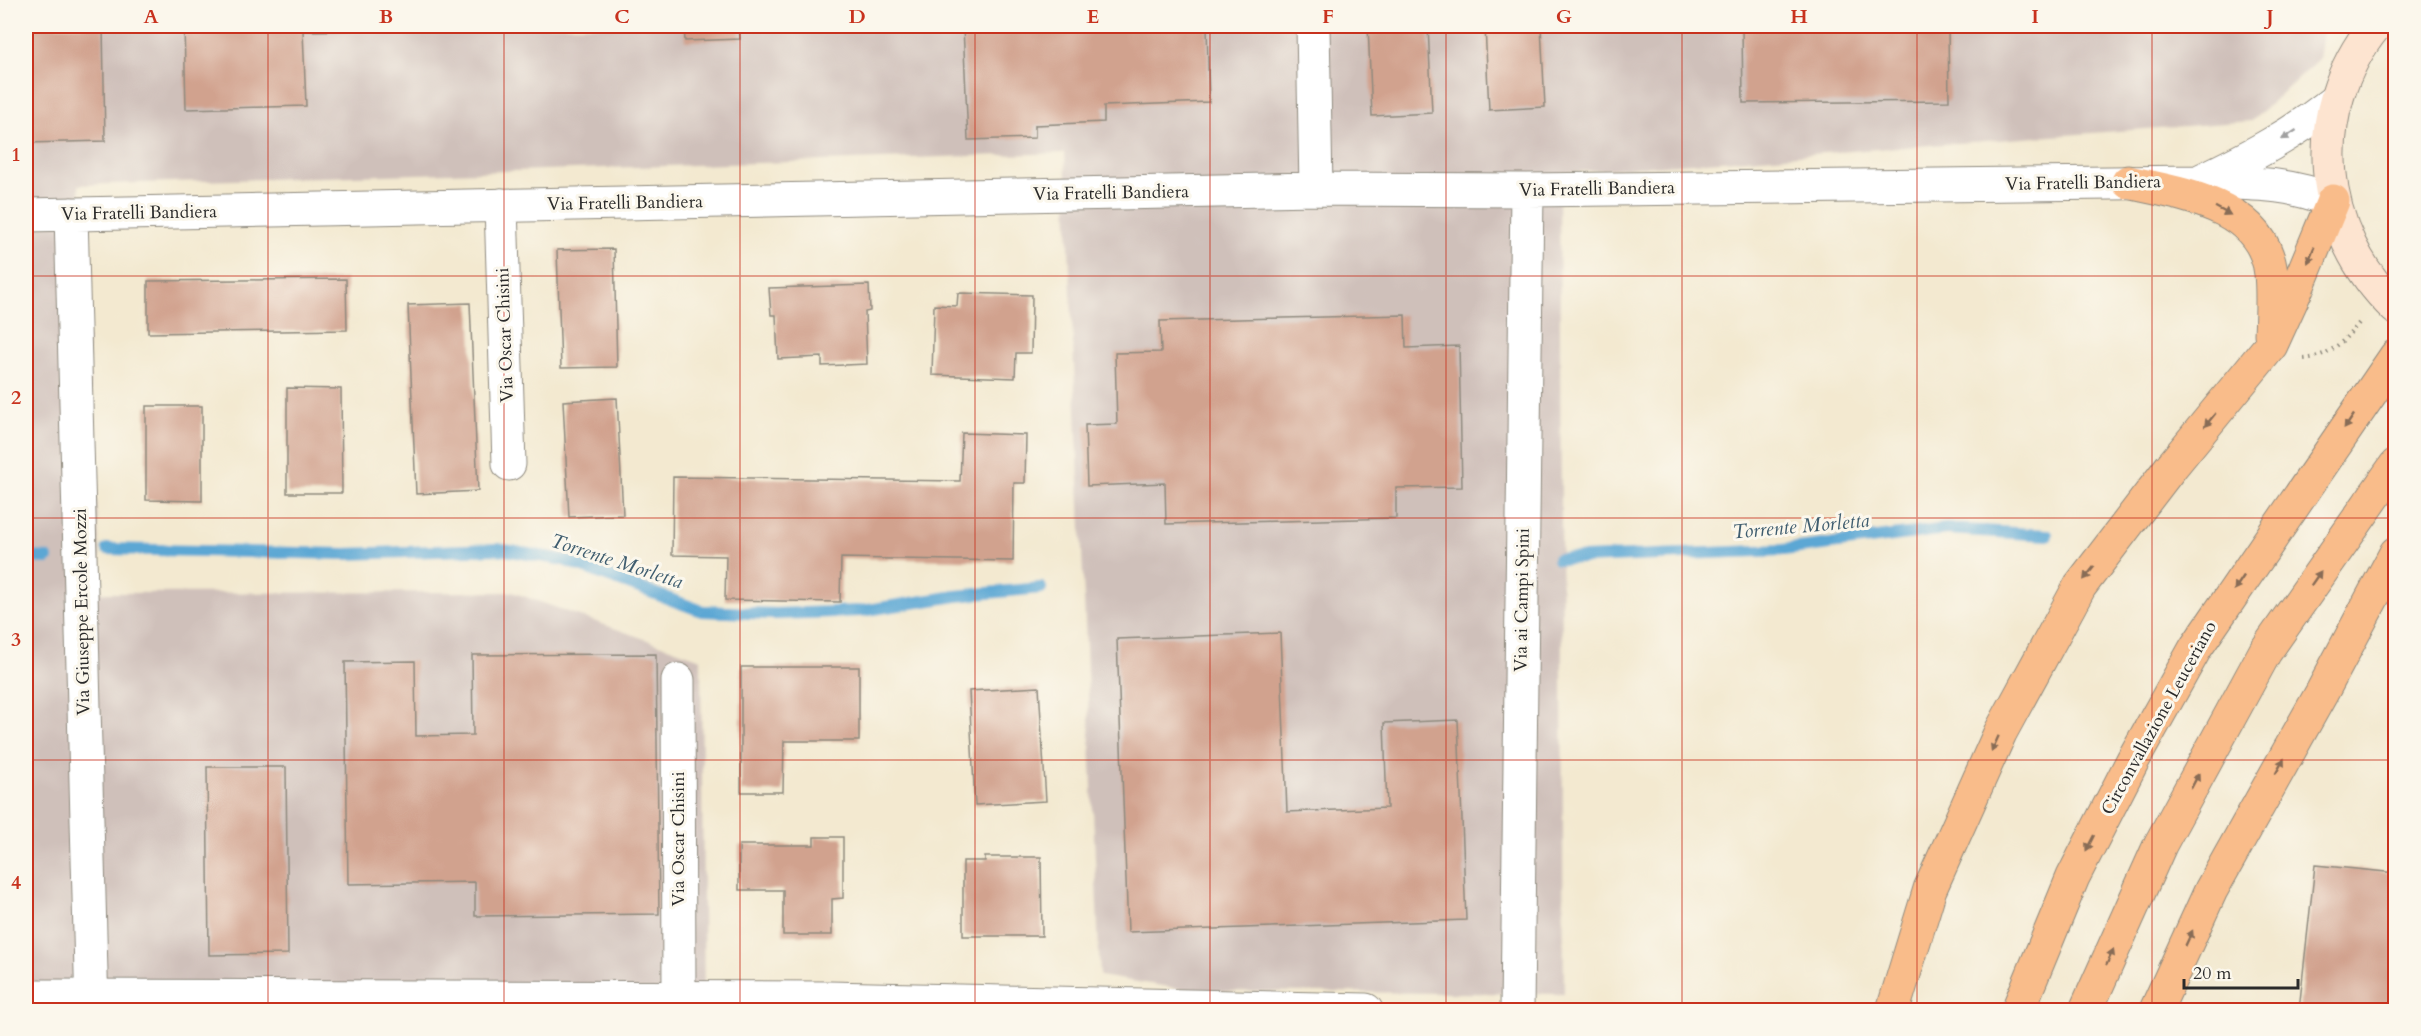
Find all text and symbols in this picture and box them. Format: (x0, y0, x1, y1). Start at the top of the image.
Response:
text: A (143, 3, 159, 30)
text: B (379, 3, 393, 30)
text: C (614, 3, 630, 30)
text: D (848, 3, 866, 30)
text: E (1087, 3, 1099, 30)
text: F (1322, 3, 1334, 30)
text: G (1556, 3, 1572, 30)
text: H (1790, 3, 1808, 30)
text: I (2031, 3, 2039, 30)
text: J (2263, 3, 2274, 30)
one-way arrow (2281, 129, 2298, 140)
text: 1 (11, 141, 21, 168)
street label: Via Fratelli Bandiera (2005, 169, 2161, 197)
street label: Via Fratelli Bandiera (1519, 175, 1675, 203)
street label: Via Fratelli Bandiera (1033, 179, 1189, 207)
street label: Via Fratelli Bandiera (547, 189, 703, 217)
street label: Via Fratelli Bandiera (61, 199, 217, 227)
one-way arrow (2215, 206, 2232, 216)
one-way arrow (2306, 247, 2316, 265)
street label: Via Oscar Chisini (490, 267, 520, 403)
text: 2 (11, 384, 21, 411)
one-way arrow (2203, 412, 2216, 428)
one-way arrow (2344, 414, 2355, 430)
water label: Torrente Morletta (1731, 507, 1871, 545)
street label: Via Giuseppe Ercole Mozzi (68, 508, 96, 716)
water label: Torrente Morletta (547, 527, 687, 595)
street label: Via ai Campi Spini (1508, 528, 1536, 672)
one-way arrow (2084, 566, 2096, 581)
one-way arrow (2310, 571, 2322, 587)
one-way arrow (2233, 575, 2245, 591)
street label: Circonvallazione Leuceriano (2095, 616, 2223, 819)
text: 3 (11, 626, 21, 653)
one-way arrow (1990, 735, 2000, 753)
one-way arrow (2275, 757, 2285, 774)
street label: Via Oscar Chisini (666, 772, 691, 906)
one-way arrow (2190, 773, 2200, 790)
one-way arrow (2085, 835, 2095, 852)
text: 4 (11, 869, 21, 896)
one-way arrow (2184, 930, 2193, 947)
one-way arrow (2106, 948, 2116, 966)
scale bar (2184, 952, 2298, 990)
text: 20 m (2193, 961, 2232, 986)

